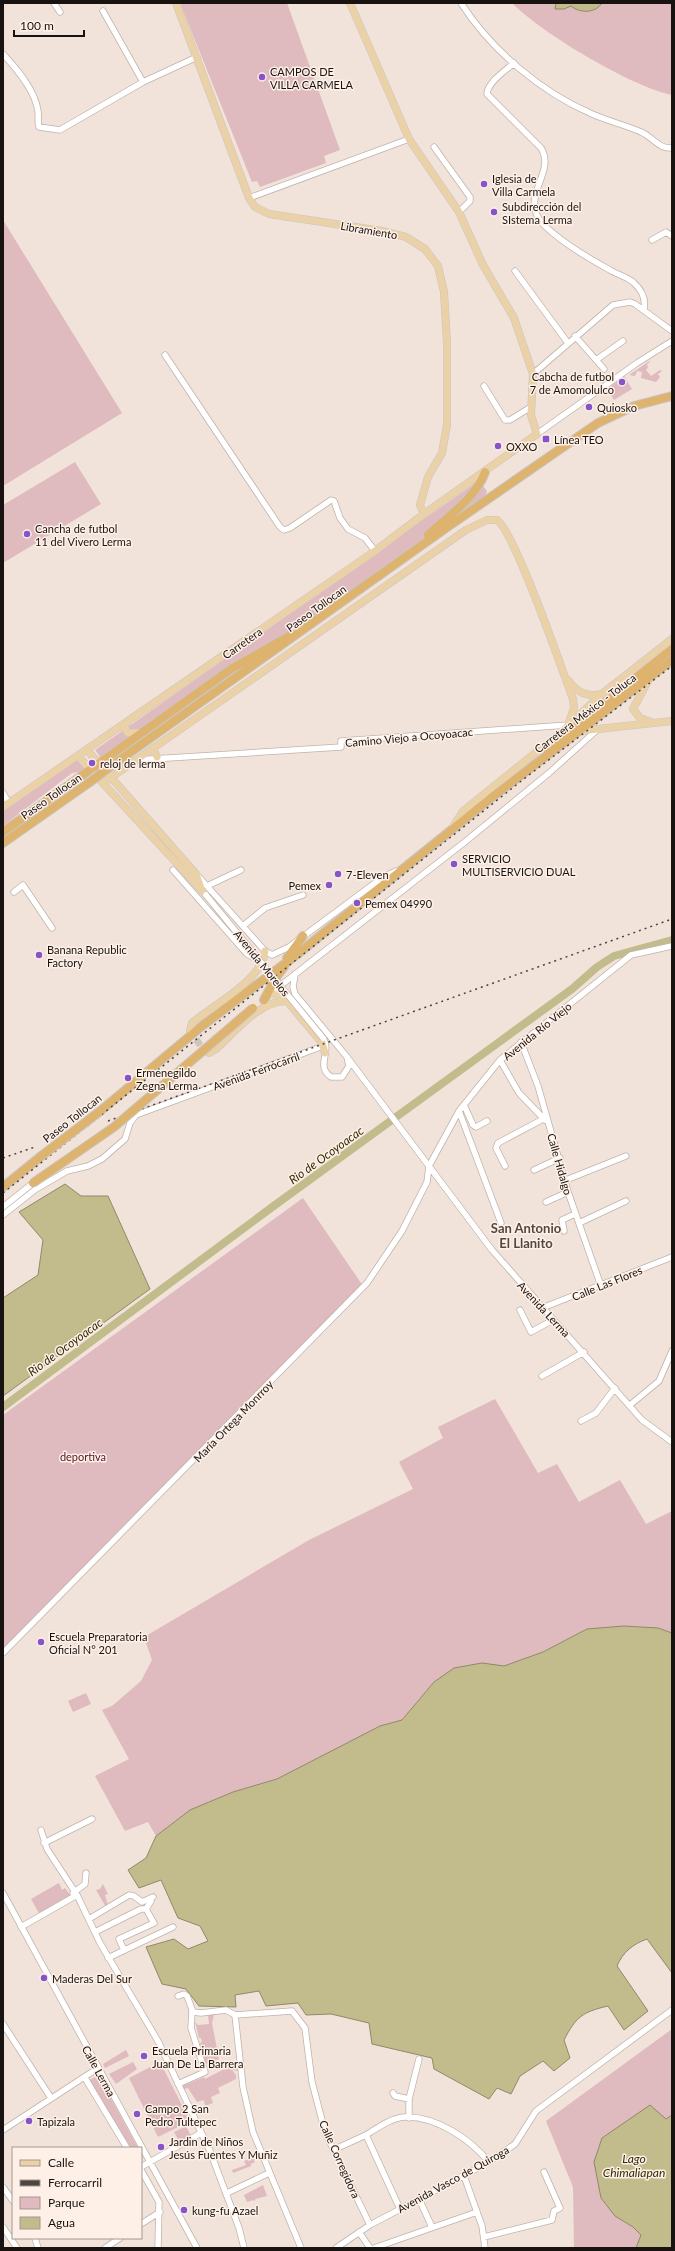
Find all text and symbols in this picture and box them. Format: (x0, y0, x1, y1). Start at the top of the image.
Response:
scale bar (14, 12, 84, 38)
text: 100 m (20, 18, 54, 33)
place label: CAMPOS DE VILLA CARMELA (270, 65, 354, 91)
marker: CAMPOS DE VILLA CARMELA (257, 72, 267, 82)
place label: Iglesia de Villa Carmela (492, 172, 555, 198)
marker: Iglesia de Villa Carmela (479, 179, 489, 189)
place label: Subdirección del SIstema Lerma (502, 200, 581, 226)
marker: Subdirección del SIstema Lerma (489, 207, 499, 217)
street label: Libramiento (340, 219, 398, 241)
place label: Cabcha de futbol 7 de Amomolulco (530, 370, 614, 396)
marker: Cabcha de futbol 7 de Amomolulco (617, 377, 627, 387)
place label: Quiosko (597, 401, 637, 414)
marker: Quiosko (584, 402, 594, 412)
place label: Línea TEO (554, 433, 604, 446)
marker: Línea TEO (541, 434, 551, 444)
place label: OXXO (506, 440, 537, 453)
marker: OXXO (493, 441, 503, 451)
place label: Cancha de futbol 11 del Vivero Lerma (35, 522, 131, 548)
marker: Cancha de futbol 11 del Vivero Lerma (22, 529, 32, 539)
street label: Paseo Tollocan (284, 582, 348, 634)
street label: Carretera (220, 625, 264, 661)
street label: Carretera México - Toluca (532, 671, 638, 755)
street label: Camino Viejo a Ocoyoacac (345, 725, 473, 749)
place label: reloj de lerma (100, 757, 166, 770)
marker: reloj de lerma (87, 758, 97, 768)
street label: Paseo Tollocan (18, 770, 84, 822)
place label: SERVICIO MULTISERVICIO DUAL (462, 852, 576, 878)
marker: SERVICIO MULTISERVICIO DUAL (449, 859, 459, 869)
place label: 7-Eleven (346, 868, 389, 881)
marker: 7-Eleven (333, 869, 343, 879)
place label: Pemex (289, 879, 322, 892)
marker: Pemex (324, 880, 334, 890)
place label: Pemex 04990 (365, 897, 433, 910)
marker: Pemex 04990 (352, 898, 362, 908)
street label: Avenida Morelos (231, 927, 293, 999)
place label: Banana Republic Factory (47, 943, 127, 969)
marker: Banana Republic Factory (34, 950, 44, 960)
street label: Avenida Río Viejo (500, 999, 574, 1063)
street label: Avenida Ferrocarril (211, 1049, 301, 1093)
place label: Ermenegildo Zegna Lerma (136, 1066, 198, 1092)
marker: Ermenegildo Zegna Lerma (123, 1073, 133, 1083)
street label: Paseo Tollocan (40, 1091, 104, 1145)
water label: Rio de Ocoyoacac (286, 1123, 367, 1187)
street label: Calle Hidalgo (545, 1132, 575, 1196)
district label: San Antonio El Llanito (491, 1220, 562, 1251)
street label: Calle Las Flores (570, 1263, 644, 1303)
street label: Avenida Lerma (515, 1279, 573, 1339)
water label: Rio de Ocoyoacac (25, 1315, 106, 1379)
street label: María Ortega Monrroy (191, 1377, 276, 1465)
park label: deportiva (60, 1450, 106, 1463)
place label: Escuela Preparatoria Oficial N° 201 (49, 1630, 147, 1656)
marker: Escuela Preparatoria Oficial N° 201 (36, 1637, 46, 1647)
place label: Maderas Del Sur (52, 1972, 132, 1985)
marker: Maderas Del Sur (39, 1973, 49, 1983)
street label: Calle Lerma (80, 2043, 118, 2099)
place label: Escuela Primaria Juan De La Barrera (152, 2044, 243, 2070)
marker: Escuela Primaria Juan De La Barrera (139, 2051, 149, 2061)
place label: Campo 2 San Pedro Tultepec (145, 2102, 217, 2128)
marker: Campo 2 San Pedro Tultepec (132, 2109, 142, 2119)
place label: Tapizala (37, 2115, 75, 2128)
marker: Tapizala (24, 2116, 34, 2126)
street label: Calle Corregidora (317, 2118, 363, 2200)
place label: Jardin de Niños Jesús Fuentes Y Muñiz (169, 2135, 278, 2161)
marker: Jardin de Niños Jesús Fuentes Y Muñiz (156, 2142, 166, 2152)
street label: Avenida Vasco de Quiroga (395, 2143, 511, 2215)
legend (12, 2147, 142, 2239)
water label: Lago Chimaliapan (603, 2151, 665, 2180)
text: Calle (48, 2155, 74, 2170)
text: Ferrocarril (48, 2175, 102, 2190)
text: Parque (48, 2195, 85, 2210)
place label: kung-fu Azael (192, 2204, 258, 2217)
marker: kung-fu Azael (179, 2205, 189, 2215)
text: Agua (48, 2215, 75, 2230)

